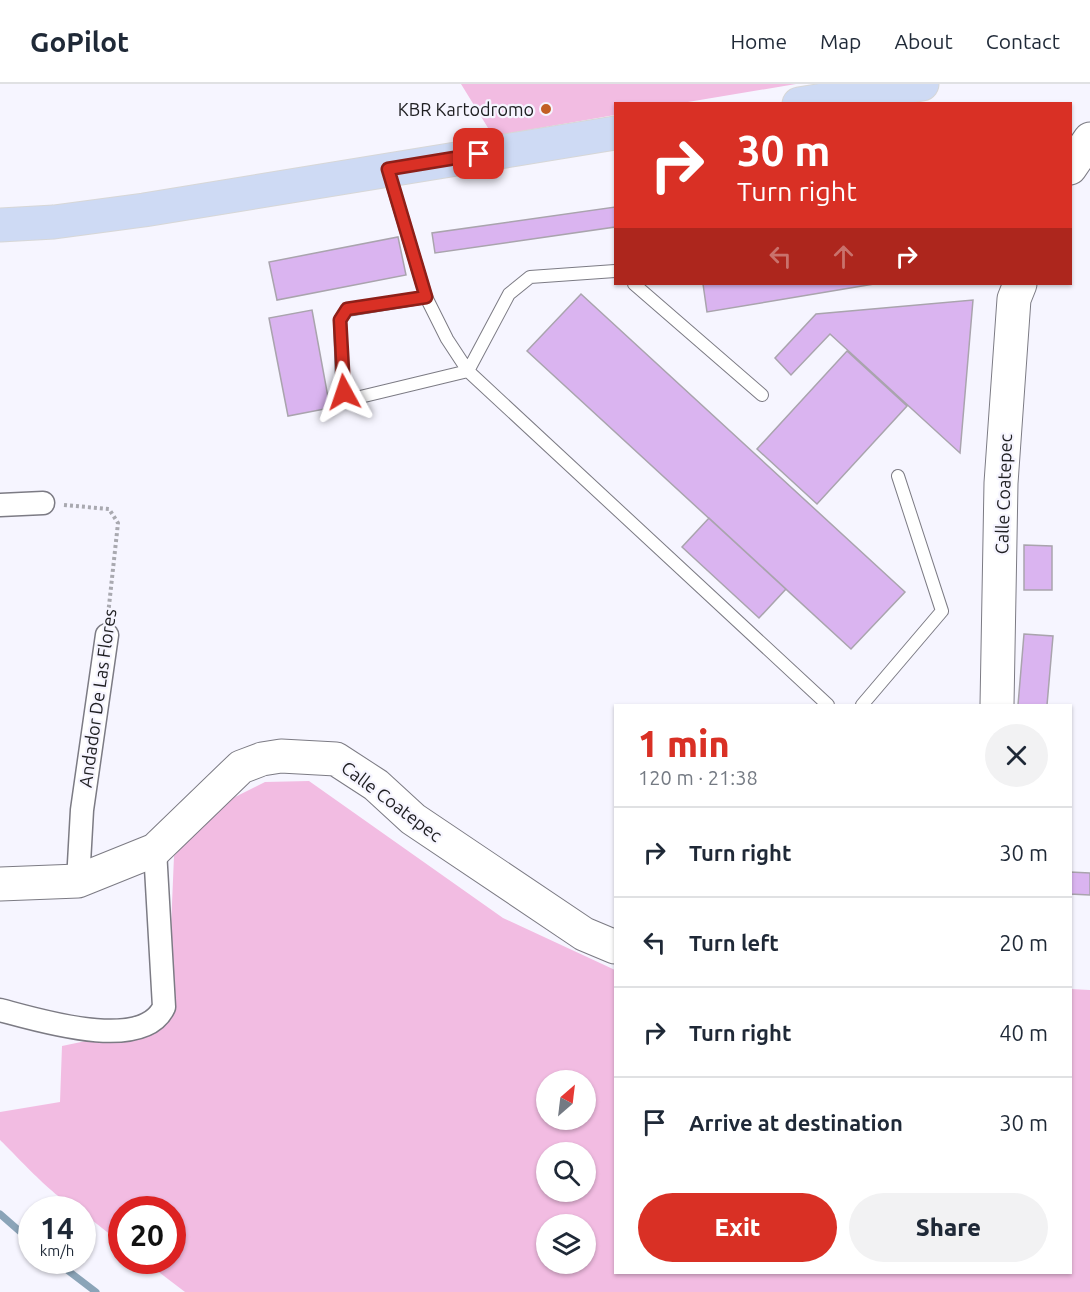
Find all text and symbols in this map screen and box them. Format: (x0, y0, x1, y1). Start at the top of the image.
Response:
text: GoPilot (30, 26, 129, 57)
text: Home (730, 29, 787, 53)
text: Map (820, 29, 861, 53)
text: About (894, 29, 953, 53)
text: Contact (986, 29, 1060, 53)
place label: KBR Kartodromo (398, 99, 534, 119)
marker: KBR Kartodromo (539, 102, 553, 116)
icon: right (638, 126, 716, 204)
text: 30 m (737, 127, 831, 174)
pin (453, 128, 504, 179)
icon: arrive (462, 137, 495, 170)
text: Turn right (737, 176, 857, 206)
icon: left (764, 240, 797, 273)
icon: ahead (827, 240, 860, 273)
icon: right (890, 240, 923, 273)
position arrow (312, 360, 376, 424)
street label: Calle Coatepec (991, 433, 1015, 555)
street label: Andador De Las Flores (75, 607, 119, 789)
text: 1 min (638, 723, 730, 764)
button: close (985, 724, 1048, 787)
street label: Calle Coatepec (338, 757, 446, 845)
text: 120 m · 21:38 (638, 766, 758, 789)
icon: right (638, 836, 671, 869)
text: Turn right (689, 840, 791, 865)
text: 30 m (999, 840, 1048, 865)
icon: left (638, 926, 671, 959)
text: Turn left (689, 930, 779, 955)
text: 20 m (999, 930, 1048, 955)
icon: right (638, 1016, 671, 1049)
text: Turn right (689, 1020, 791, 1045)
text: 40 m (999, 1020, 1048, 1045)
north arrow (536, 1070, 596, 1130)
map controls (536, 1070, 596, 1274)
icon: arrive (638, 1106, 671, 1139)
text: Arrive at destination (689, 1110, 903, 1135)
text: 30 m (999, 1110, 1048, 1135)
button: search (536, 1142, 596, 1202)
button: Exit (638, 1193, 837, 1262)
button: Share (849, 1193, 1048, 1262)
speed limit sign: 20 (108, 1196, 186, 1274)
text: 14 (40, 1211, 74, 1245)
button: layers (536, 1214, 596, 1274)
text: km/h (40, 1242, 74, 1259)

